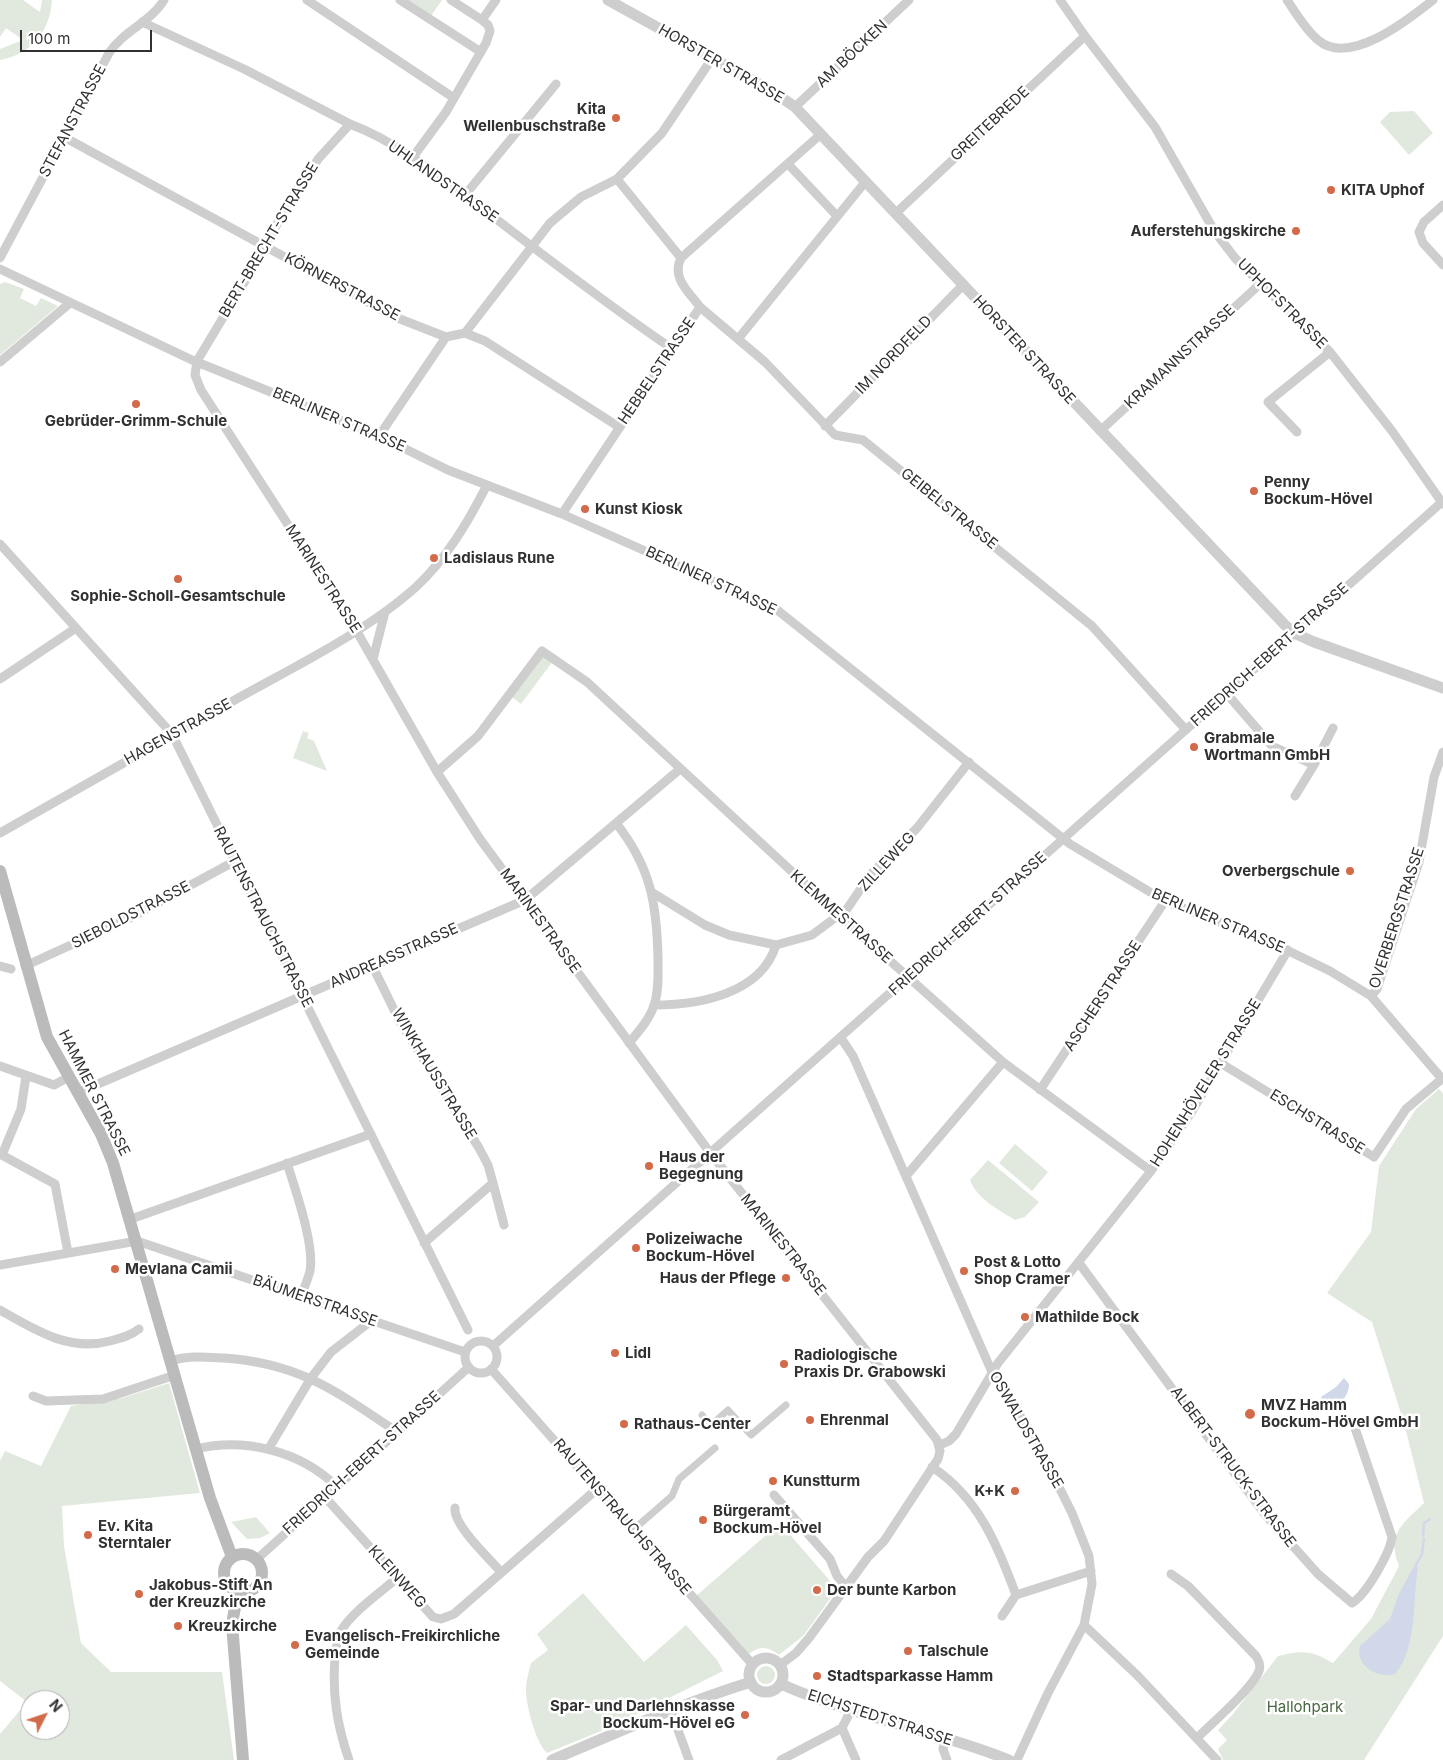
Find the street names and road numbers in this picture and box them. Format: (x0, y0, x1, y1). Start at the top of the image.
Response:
street label: AM BÖCKEN (813, 16, 891, 92)
street label: HORSTER STRASSE (655, 21, 787, 107)
street label: STEFANSTRASSE (36, 62, 110, 180)
street label: GREITEBREDE (947, 83, 1033, 165)
street label: UHLANDSTRASSE (384, 137, 502, 227)
street label: BERT-BRECHT-STRASSE (216, 159, 322, 321)
street label: KÖRNERSTRASSE (281, 249, 403, 325)
street label: UPHOFSTRASSE (1233, 255, 1331, 353)
street label: HORSTER STRASSE (969, 292, 1079, 408)
street label: KRAMANNSTRASSE (1121, 301, 1239, 413)
street label: IM NORDFELD (852, 312, 936, 398)
street label: HEBBELSTRASSE (615, 314, 699, 428)
street label: BERLINER STRASSE (270, 384, 408, 456)
street label: GEIBELSTRASSE (897, 465, 1001, 553)
street label: MARINESTRASSE (281, 521, 365, 637)
street label: BERLINER STRASSE (643, 543, 779, 619)
street label: FRIEDRICH-EBERT-STRASSE (1188, 580, 1352, 730)
street label: HAGENSTRASSE (121, 695, 235, 769)
street label: RAUTENSTRAUCHSTRASSE (209, 823, 317, 1011)
street label: ZILLEWEG (855, 829, 919, 895)
street label: OVERBERGSTRASSE (1366, 845, 1428, 991)
street label: FRIEDRICH-EBERT-STRASSE (886, 849, 1050, 999)
street label: MARINESTRASSE (496, 865, 584, 977)
street label: KLEMMESTRASSE (786, 866, 896, 968)
street label: SIEBOLDSTRASSE (69, 877, 193, 953)
street label: BERLINER STRASSE (1149, 885, 1287, 957)
street label: ANDREASSTRASSE (327, 920, 461, 992)
street label: ASCHERSTRASSE (1061, 937, 1145, 1055)
street label: HOHENHÖVELER STRASSE (1147, 996, 1265, 1170)
street label: WINKHAUSSTRASSE (388, 1005, 480, 1143)
street label: HAMMER STRASSE (54, 1027, 134, 1159)
street label: ESCHSTRASSE (1266, 1086, 1368, 1158)
street label: MARINESTRASSE (737, 1191, 829, 1299)
street label: BÄUMERSTRASSE (250, 1271, 380, 1331)
street label: OSWALDSTRASSE (985, 1368, 1067, 1492)
street label: ALBERT-STRUCK-STRASSE (1167, 1383, 1299, 1551)
street label: FRIEDRICH-EBERT-STRASSE (280, 1388, 444, 1538)
street label: RAUTENSTRAUCHSTRASSE (549, 1435, 695, 1599)
street label: KLEINWEG (364, 1542, 430, 1612)
street label: EICHSTEDTSTRASSE (805, 1686, 955, 1750)

